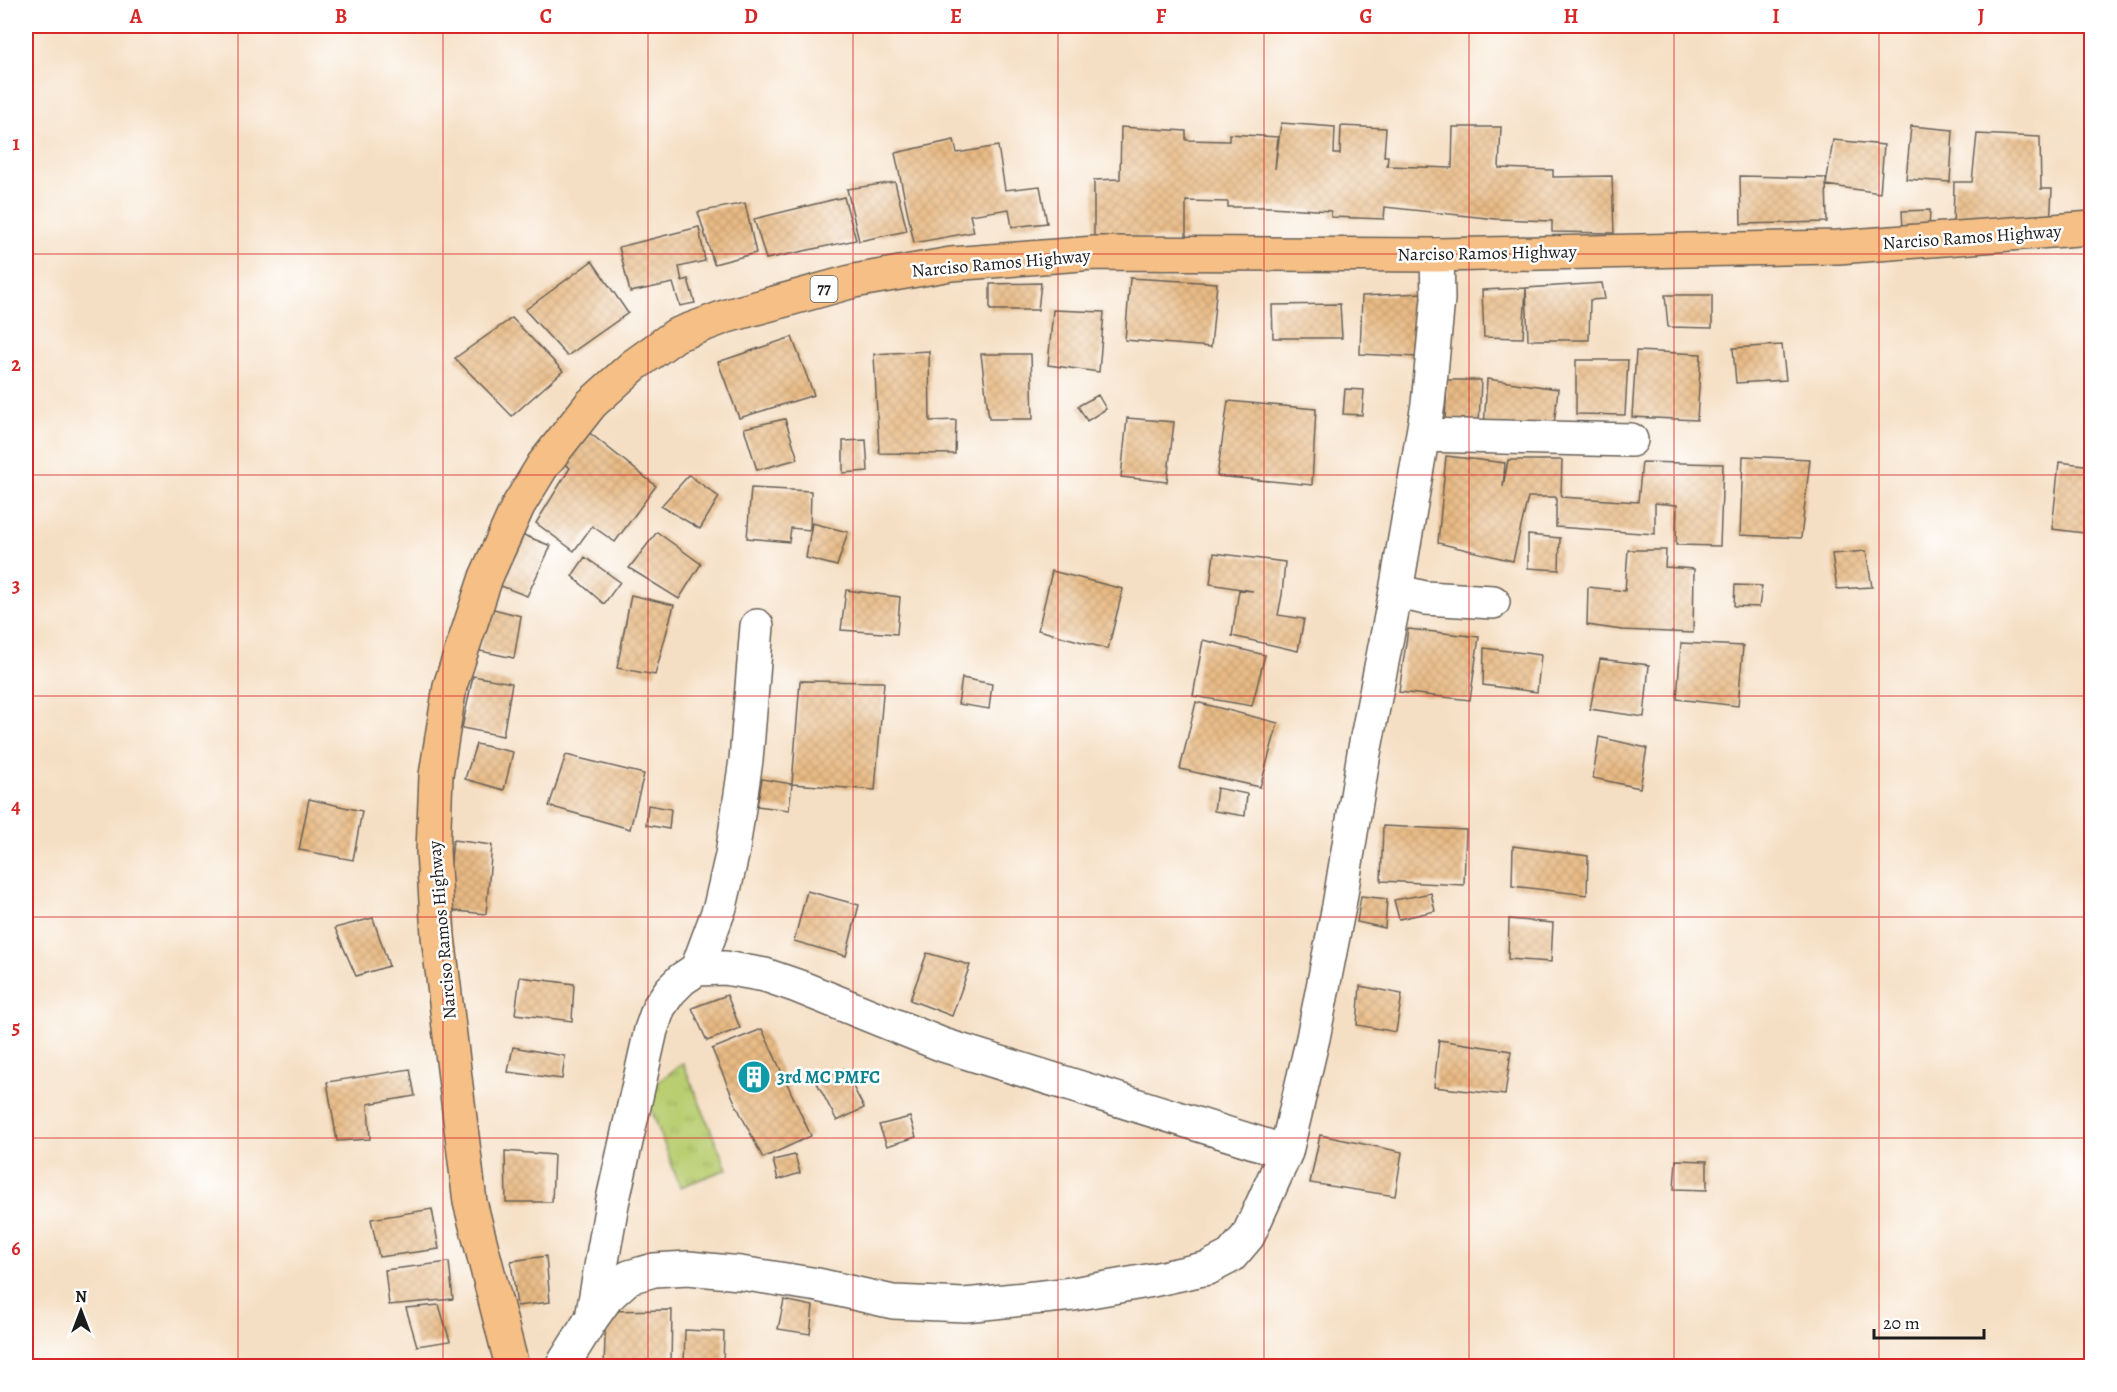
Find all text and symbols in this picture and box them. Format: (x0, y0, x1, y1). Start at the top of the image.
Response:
text: A (129, 3, 143, 30)
text: B (335, 3, 347, 30)
text: C (540, 3, 552, 30)
text: D (744, 3, 758, 30)
text: E (950, 3, 962, 30)
text: F (1156, 3, 1167, 30)
text: G (1359, 3, 1373, 30)
text: H (1564, 3, 1579, 30)
text: I (1772, 3, 1780, 30)
text: J (1978, 3, 1985, 30)
text: 1 (12, 130, 20, 157)
street label: Narciso Ramos Highway (1882, 219, 2063, 255)
street label: Narciso Ramos Highway (1397, 239, 1578, 267)
street label: Narciso Ramos Highway (911, 243, 1092, 283)
road number: 77 (810, 276, 838, 302)
text: 2 (11, 351, 21, 378)
text: 3 (12, 572, 20, 599)
text: 4 (11, 793, 21, 820)
street label: Narciso Ramos Highway (422, 839, 462, 1020)
text: 5 (12, 1014, 20, 1041)
building icon: 3rd MC PMFC (736, 1059, 772, 1095)
place label: 3rd MC PMFC (777, 1065, 880, 1089)
text: 6 (11, 1235, 21, 1262)
north arrow (51, 1281, 111, 1341)
text: N (75, 1286, 87, 1308)
scale bar (1874, 1302, 1984, 1340)
text: 20 m (1883, 1311, 1920, 1335)

